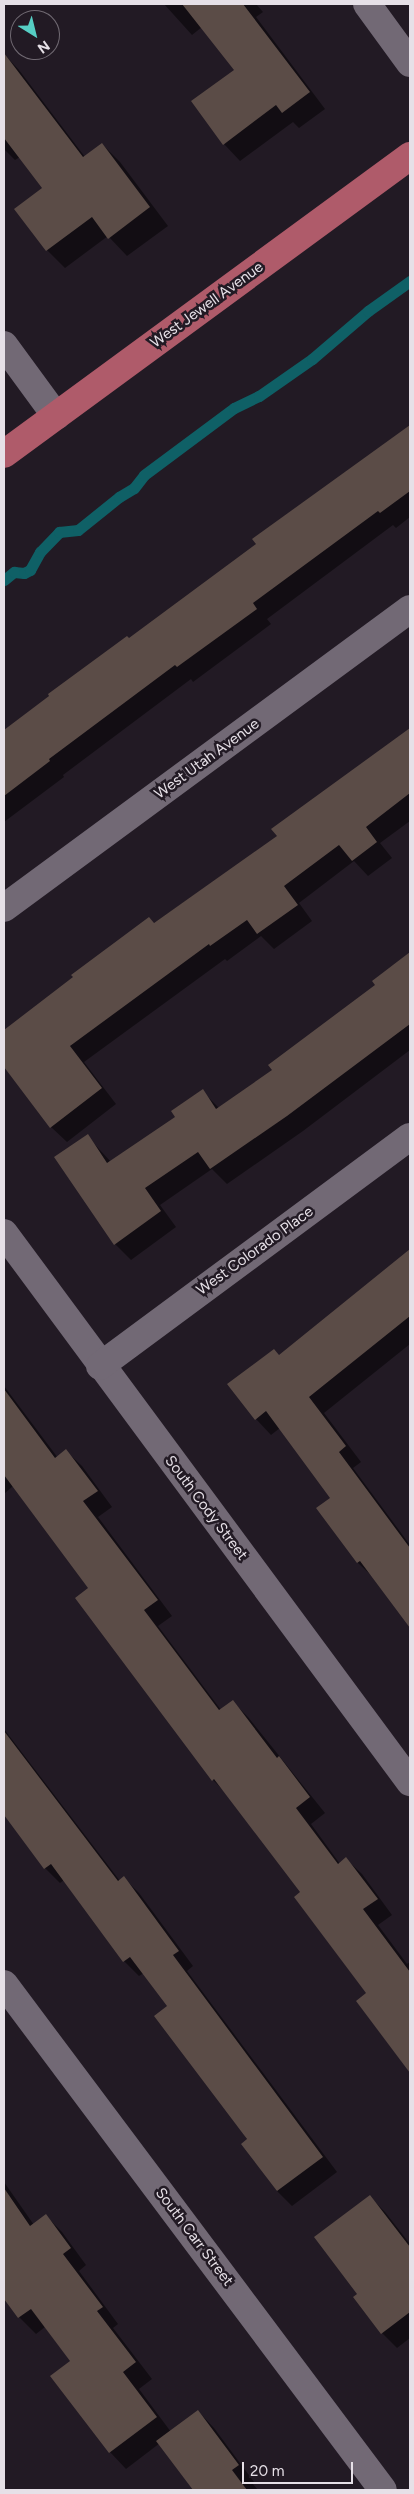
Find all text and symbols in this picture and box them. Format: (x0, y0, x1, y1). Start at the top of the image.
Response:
north arrow (10, 10, 60, 60)
text: N (34, 37, 53, 57)
street label: West Jewell Avenue (147, 258, 267, 352)
street label: West Utah Avenue (151, 715, 263, 803)
street label: West Colorado Place (193, 1203, 317, 1299)
street label: South Cody Street (161, 1452, 251, 1564)
street label: South Carr Street (151, 2184, 237, 2290)
scale bar (244, 2452, 355, 2484)
text: 20 m (250, 2462, 284, 2480)

